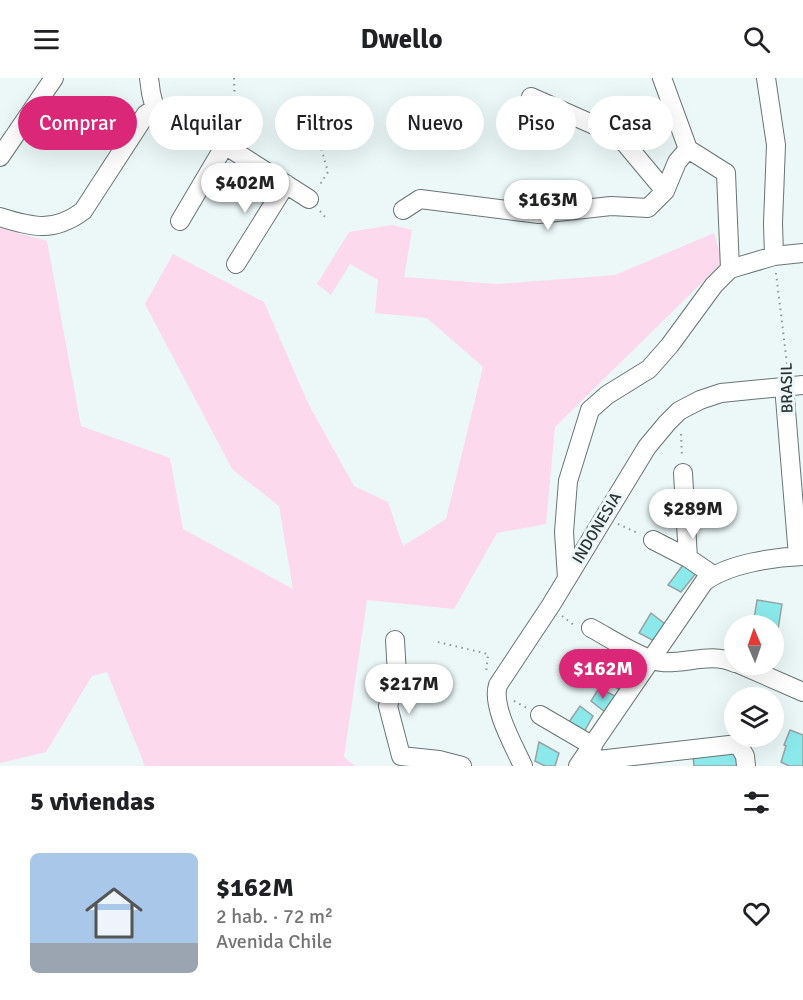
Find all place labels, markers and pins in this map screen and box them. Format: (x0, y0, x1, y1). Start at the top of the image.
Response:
pin: $402M (203, 163, 287, 214)
pin: $163M (506, 180, 590, 231)
pin: $289M (651, 489, 735, 540)
pin: $162M (561, 649, 645, 700)
pin: $217M (367, 664, 451, 715)

